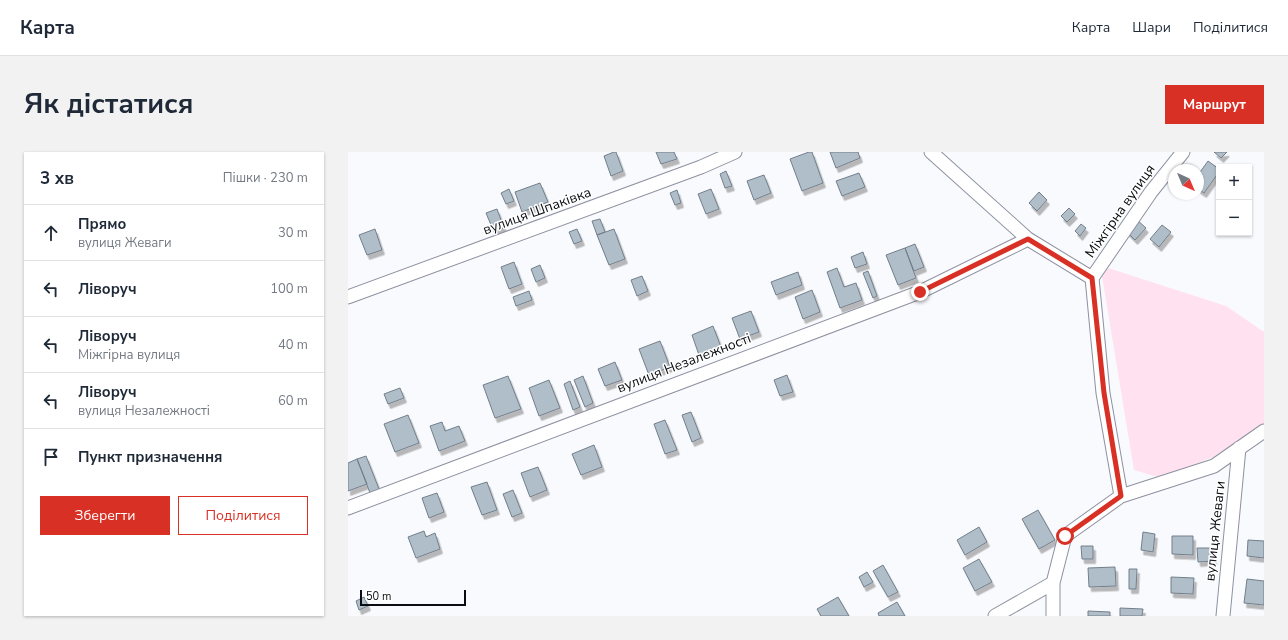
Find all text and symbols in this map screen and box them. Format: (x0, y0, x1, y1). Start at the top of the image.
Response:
text: Карта (20, 15, 75, 41)
text: Карта (1072, 18, 1110, 37)
text: Шари (1132, 18, 1171, 37)
text: Поділитися (1193, 18, 1268, 37)
text: Як дістатися (24, 85, 193, 123)
button: Маршрут (1165, 85, 1264, 124)
street label: Міжгірна вулиця (1081, 160, 1159, 262)
north arrow (1168, 164, 1204, 200)
map controls (1216, 164, 1252, 236)
button: + (1216, 164, 1252, 200)
text: 3 хв (40, 167, 74, 190)
text: Пішки · 230 m (223, 169, 308, 187)
street label: вулиця Шпаківка (480, 183, 594, 239)
button: − (1216, 200, 1252, 236)
text: Прямо (78, 214, 126, 234)
icon: ahead (40, 222, 62, 244)
text: 30 m (278, 224, 308, 242)
text: вулиця Жеваги (78, 234, 172, 252)
icon: left (40, 278, 62, 300)
text: Ліворуч (78, 279, 137, 299)
text: 100 m (270, 280, 308, 298)
route end (911, 283, 929, 301)
text: Ліворуч (78, 326, 137, 346)
street label: вулиця Незалежності (614, 329, 754, 397)
icon: left (40, 334, 62, 356)
text: 40 m (278, 336, 308, 354)
text: Міжгірна вулиця (78, 346, 180, 364)
text: Ліворуч (78, 382, 137, 402)
icon: left (40, 390, 62, 412)
text: 60 m (278, 392, 308, 410)
text: вулиця Незалежності (78, 402, 210, 420)
icon: arrive (40, 446, 62, 468)
text: Пункт призначення (78, 447, 223, 467)
street label: вулиця Жеваги (1200, 480, 1230, 582)
button: Зберегти (40, 496, 170, 535)
button: Поділитися (178, 496, 308, 535)
route start (1056, 527, 1074, 545)
scale bar (360, 588, 466, 607)
text: 50 m (366, 589, 391, 604)

